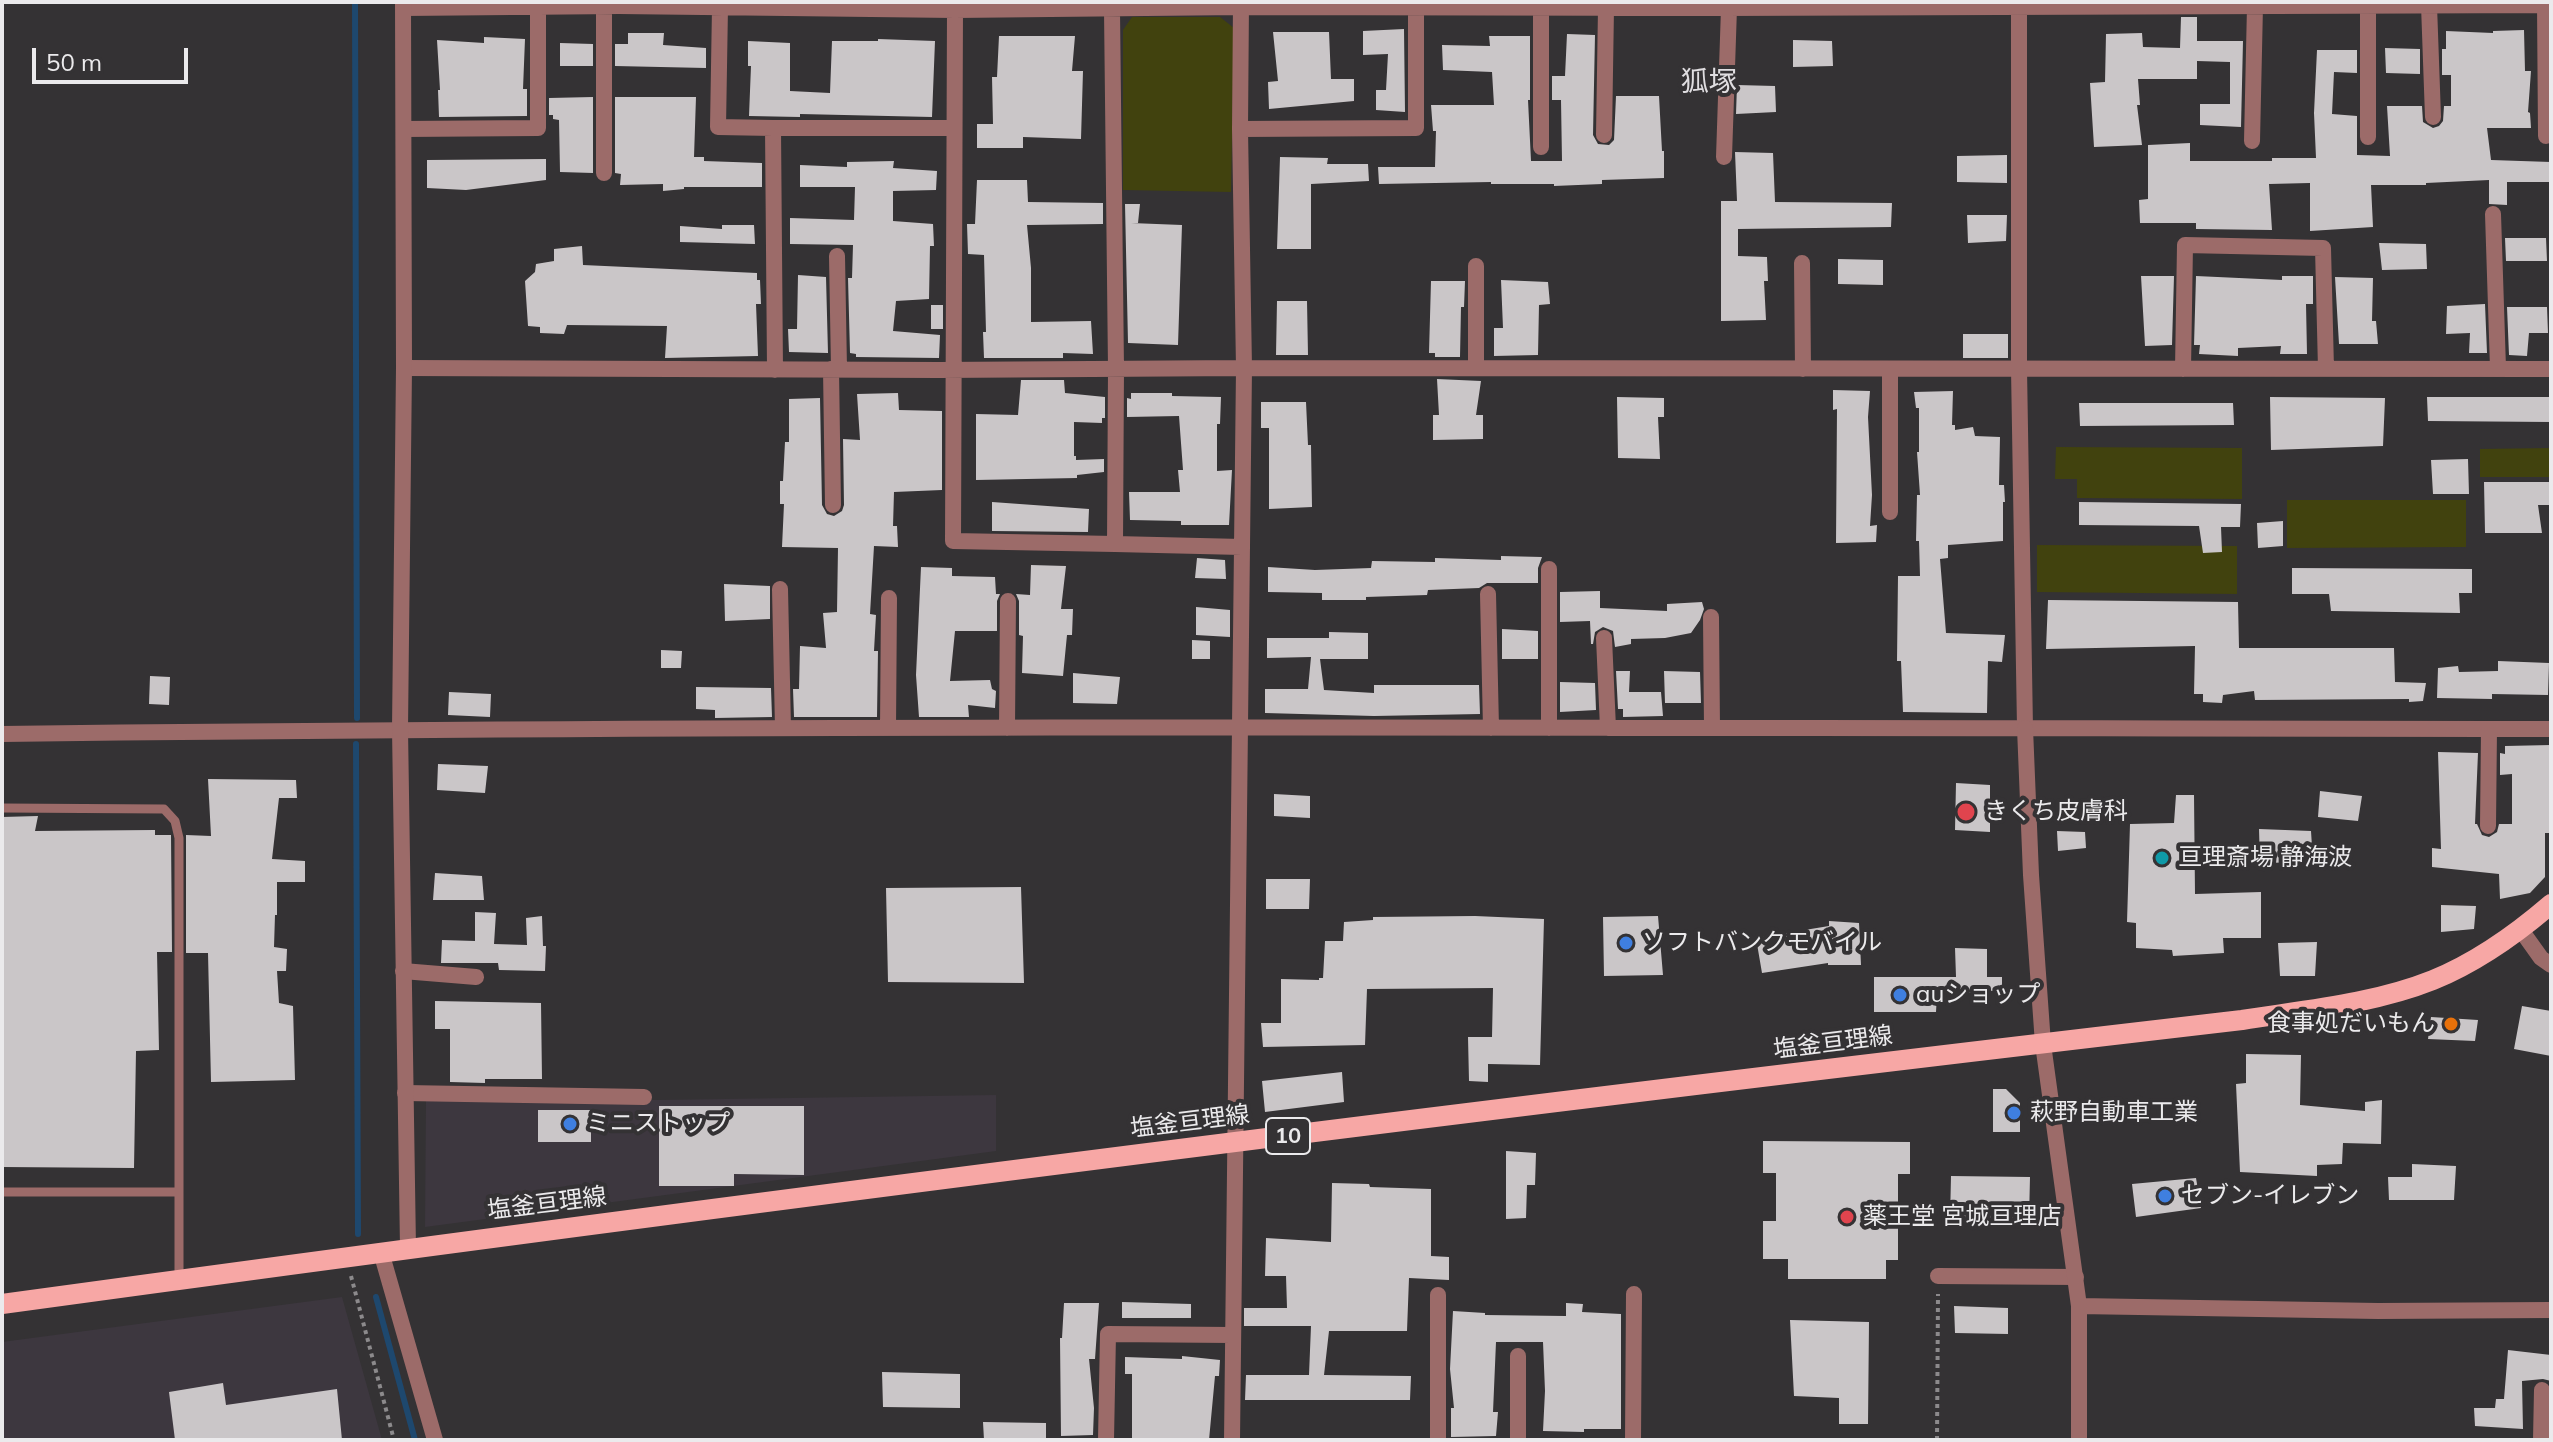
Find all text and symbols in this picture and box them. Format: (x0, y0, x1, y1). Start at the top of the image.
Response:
scale bar (36, 32, 192, 82)
text: 50 m (46, 47, 102, 77)
district label: 狐塚 (1681, 66, 1737, 100)
place label: きくち皮膚科 (1984, 798, 2128, 826)
marker: きくち皮膚科 (1955, 801, 1977, 823)
place label: 亘理斎場 静海波 (2178, 844, 2352, 872)
marker: 亘理斎場 静海波 (2153, 849, 2171, 867)
place label: ソフトバンクモバイル (1642, 929, 1882, 957)
marker: ソフトバンクモバイル (1617, 934, 1635, 952)
place label: auショップ (1916, 981, 2040, 1009)
marker: auショップ (1891, 986, 1909, 1004)
place label: 食事処だいもん (2267, 1010, 2435, 1038)
marker: 食事処だいもん (2442, 1015, 2460, 1033)
street label: 塩釜亘理線 (1772, 1021, 1894, 1065)
place label: 萩野自動車工業 (2030, 1099, 2198, 1127)
street label: 塩釜亘理線 (1129, 1100, 1251, 1144)
marker: 萩野自動車工業 (2005, 1104, 2023, 1122)
place label: ミニストップ (586, 1110, 730, 1138)
marker: ミニストップ (561, 1115, 579, 1133)
road number: 10 (1266, 1118, 1310, 1154)
street label: 塩釜亘理線 (486, 1182, 608, 1226)
place label: セブン-イレブン (2181, 1182, 2359, 1210)
marker: セブン-イレブン (2156, 1187, 2174, 1205)
place label: 薬王堂 宮城亘理店 (1863, 1203, 2061, 1231)
marker: 薬王堂 宮城亘理店 (1838, 1208, 1856, 1226)

